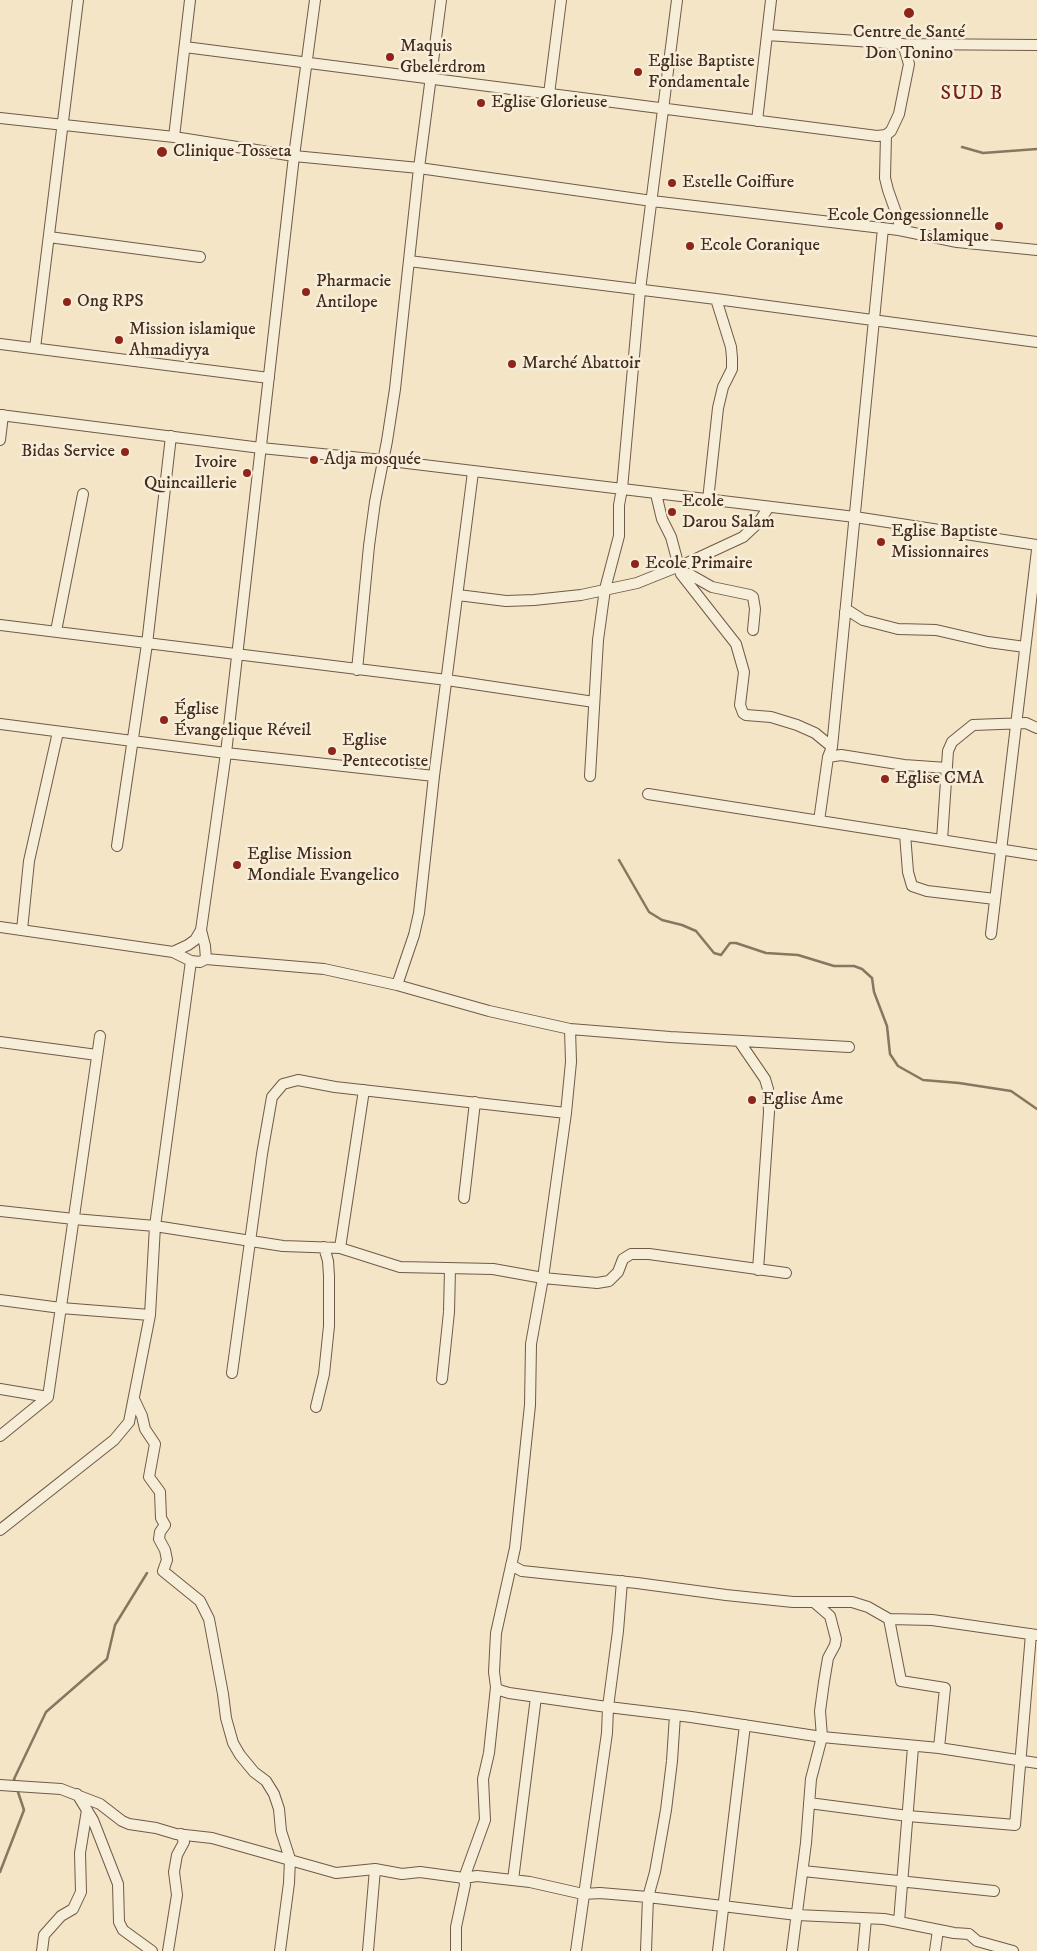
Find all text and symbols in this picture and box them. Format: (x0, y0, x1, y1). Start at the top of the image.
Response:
marker: Centre de Santé Don Tonino (902, 6, 916, 20)
place label: Centre de Santé Don Tonino (853, 22, 965, 64)
place label: Maquis Gbelerdrom (400, 36, 486, 78)
marker: Maquis Gbelerdrom (384, 51, 396, 63)
place label: Eglise Baptiste Fondamentale (648, 51, 755, 94)
marker: Eglise Baptiste Fondamentale (632, 66, 644, 78)
district label: SUD B (940, 83, 1004, 107)
place label: Eglise Glorieuse (491, 92, 607, 114)
marker: Eglise Glorieuse (475, 97, 487, 109)
place label: Clinique Tosseta (173, 141, 291, 163)
marker: Clinique Tosseta (155, 145, 169, 159)
place label: Estelle Coiffure (682, 172, 794, 194)
marker: Estelle Coiffure (666, 177, 678, 189)
place label: Ecole Congessionnelle Islamique (827, 205, 989, 248)
marker: Ecole Congessionnelle Islamique (993, 220, 1005, 232)
place label: Ecole Coranique (700, 235, 820, 257)
marker: Ecole Coranique (684, 240, 696, 252)
place label: Pharmacie Antilope (316, 271, 391, 314)
marker: Pharmacie Antilope (300, 286, 312, 298)
place label: Ong RPS (77, 291, 144, 313)
marker: Ong RPS (61, 296, 73, 308)
place label: Mission islamique Ahmadiyya (129, 319, 256, 362)
marker: Mission islamique Ahmadiyya (113, 334, 125, 346)
place label: Marché Abattoir (522, 353, 640, 375)
marker: Marché Abattoir (506, 358, 518, 370)
place label: Bidas Service (21, 441, 115, 463)
marker: Bidas Service (119, 446, 131, 458)
place label: Adja mosquée (324, 449, 421, 471)
place label: Ivoire Quincaillerie (144, 452, 237, 494)
marker: Adja mosquée (308, 454, 320, 466)
marker: Ivoire Quincaillerie (241, 467, 253, 479)
place label: Ecole Darou Salam (682, 491, 775, 534)
marker: Ecole Darou Salam (666, 506, 678, 518)
place label: Eglise Baptiste Missionnaires (891, 521, 998, 564)
marker: Eglise Baptiste Missionnaires (875, 536, 887, 548)
place label: Ecole Primaire (645, 553, 753, 575)
marker: Ecole Primaire (629, 558, 641, 570)
place label: Église Évangelique Réveil (174, 699, 311, 742)
marker: Église Évangelique Réveil (158, 714, 170, 726)
place label: Eglise Pentecotiste (342, 730, 428, 772)
marker: Eglise Pentecotiste (326, 745, 338, 757)
place label: Eglise CMA (895, 768, 984, 790)
marker: Eglise CMA (879, 773, 891, 785)
place label: Eglise Mission Mondiale Evangelico (247, 844, 399, 886)
marker: Eglise Mission Mondiale Evangelico (231, 859, 243, 871)
place label: Eglise Ame (762, 1089, 843, 1111)
marker: Eglise Ame (746, 1094, 758, 1106)

